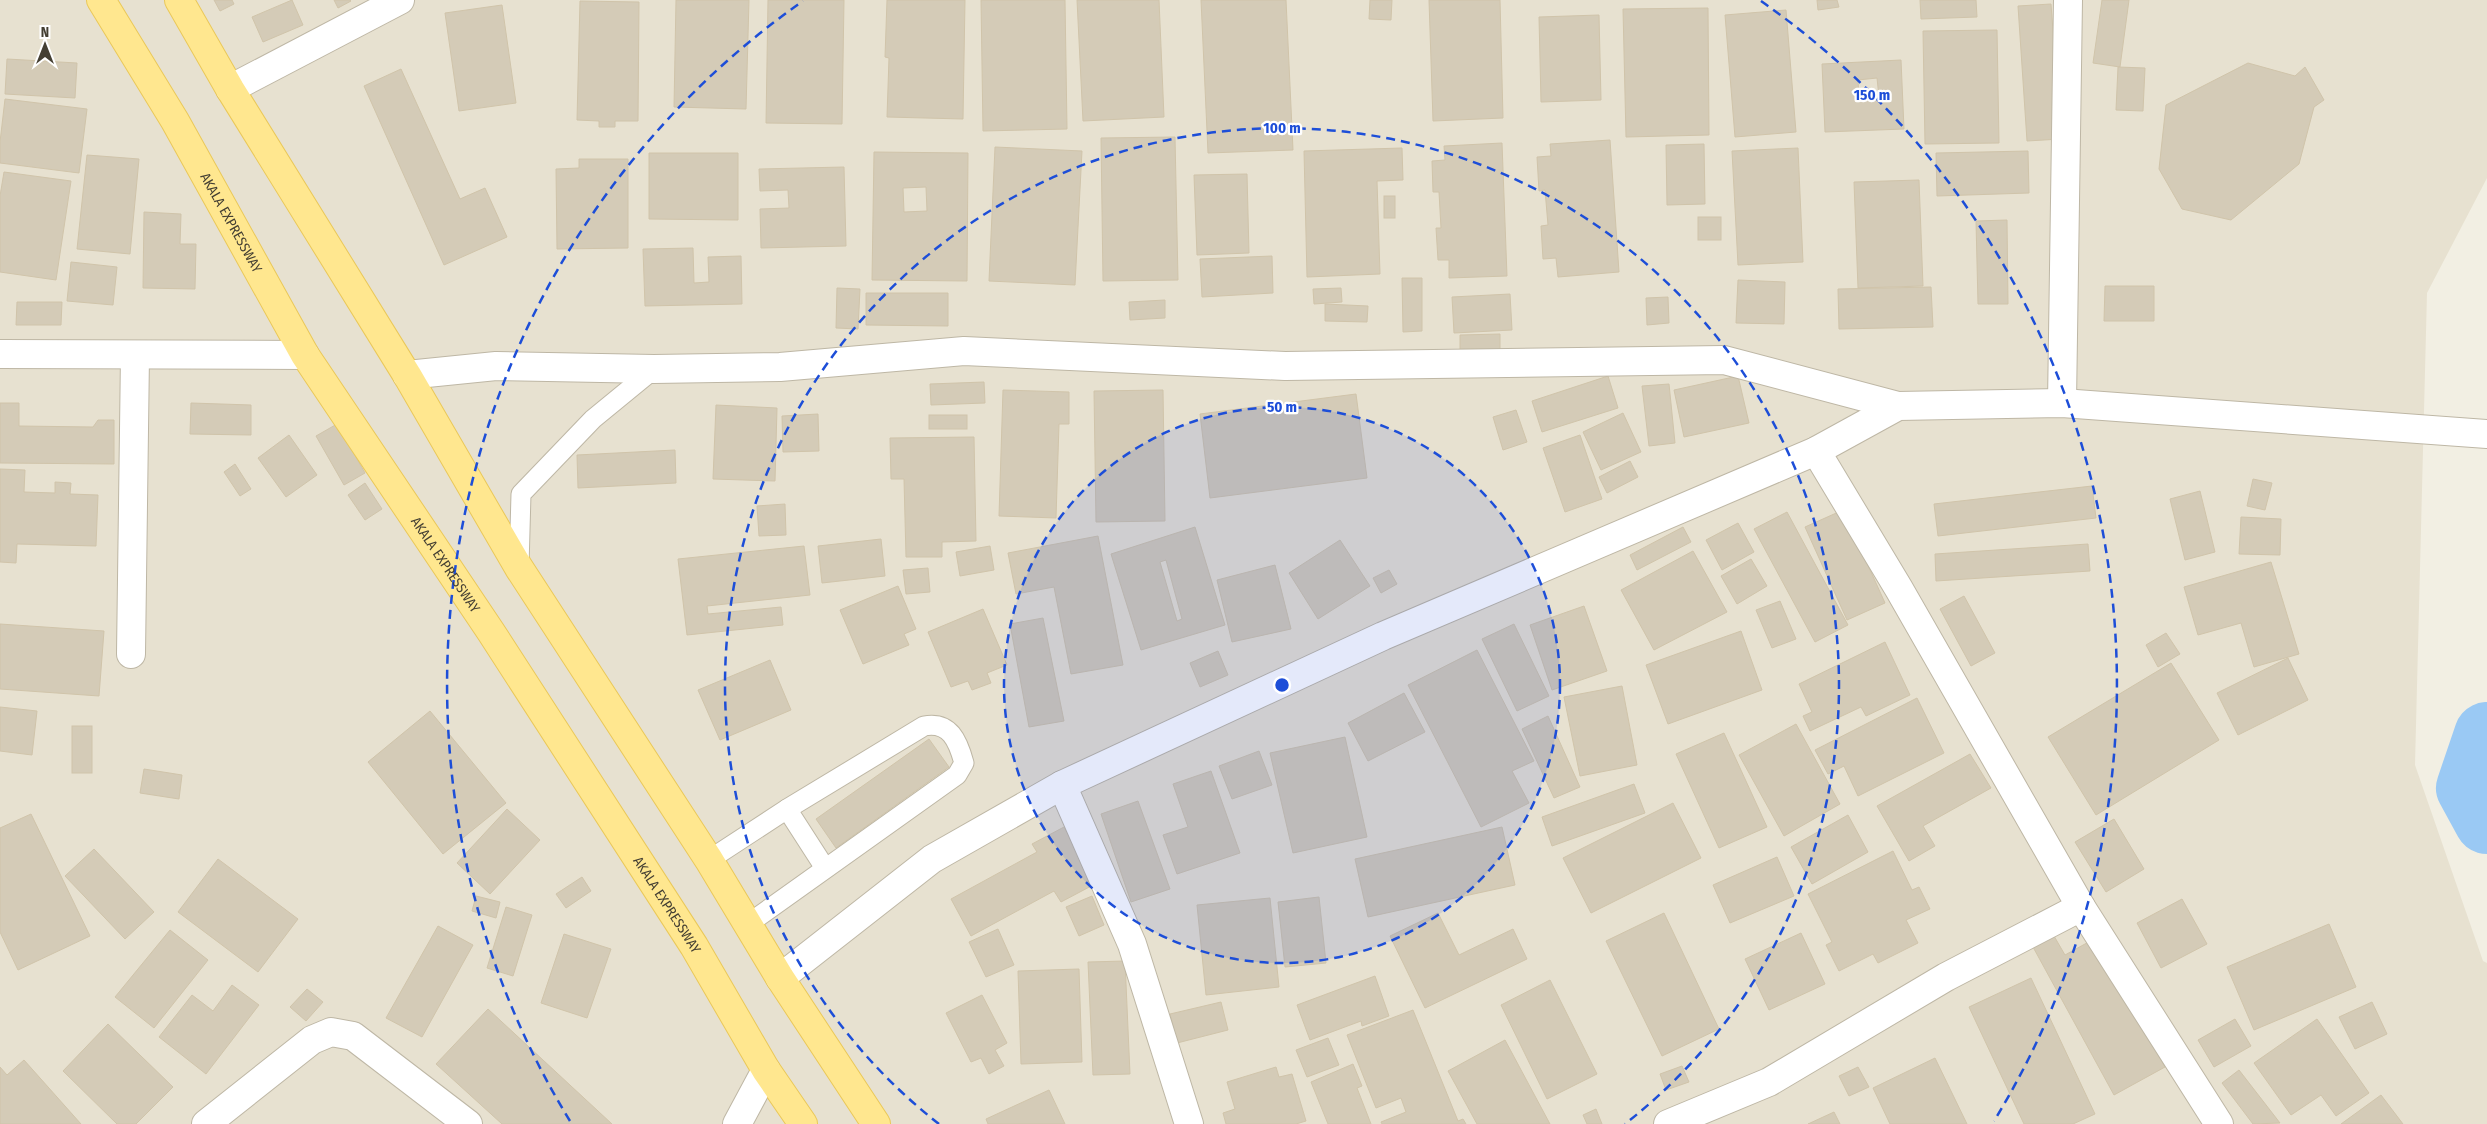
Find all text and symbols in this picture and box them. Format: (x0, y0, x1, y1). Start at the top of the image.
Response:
north arrow (20, 20, 70, 70)
text: N (41, 24, 49, 41)
text: 150 m (1854, 86, 1890, 104)
text: 100 m (1263, 119, 1301, 137)
street label: AKALA EXPRESSWAY (197, 170, 266, 275)
text: 50 m (1267, 398, 1297, 416)
street label: AKALA EXPRESSWAY (408, 514, 484, 616)
centre of rings (1273, 676, 1291, 694)
street label: AKALA EXPRESSWAY (630, 853, 705, 956)

